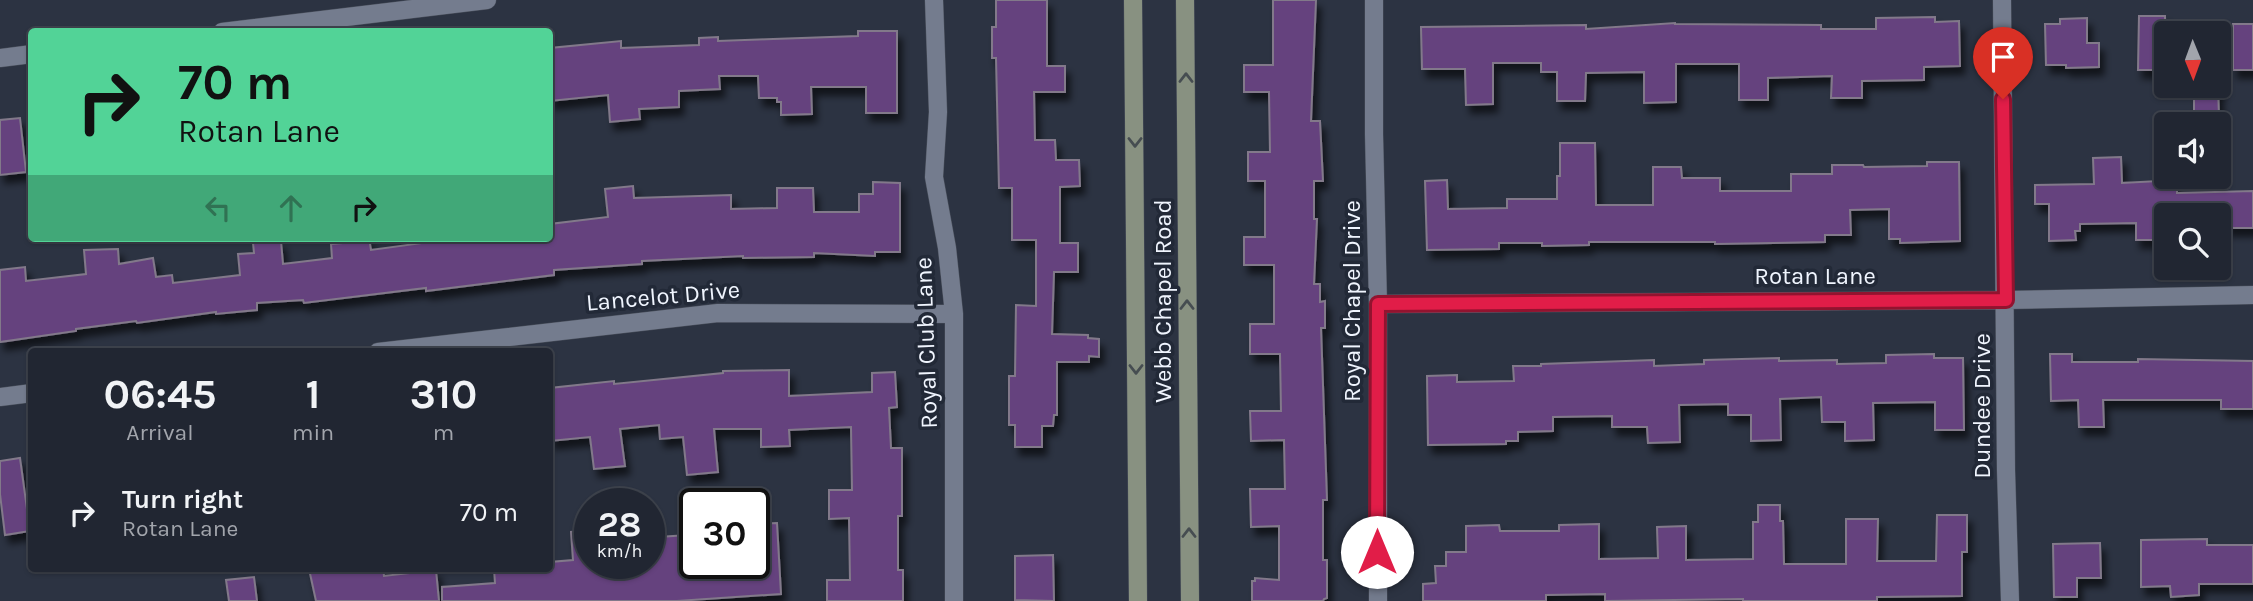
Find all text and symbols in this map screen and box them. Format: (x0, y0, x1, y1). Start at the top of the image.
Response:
north arrow (2154, 21, 2231, 98)
map controls (2154, 21, 2231, 280)
pin (1973, 27, 2033, 99)
icon: arrive (1984, 38, 2022, 76)
text: 70 m (178, 54, 292, 111)
icon: right (63, 56, 154, 147)
one-way arrow (1178, 72, 1193, 83)
button: sound (2154, 112, 2231, 189)
text: Rotan Lane (178, 113, 340, 150)
one-way arrow (1127, 136, 1142, 147)
icon: left (199, 189, 237, 227)
icon: ahead (272, 189, 310, 227)
icon: right (345, 189, 383, 227)
street label: Webb Chapel Road (1149, 199, 1177, 403)
street label: Royal Chapel Drive (1338, 200, 1366, 402)
button: search (2154, 203, 2231, 280)
street label: Royal Club Lane (909, 257, 943, 429)
street label: Rotan Lane (1754, 262, 1876, 290)
street label: Lancelot Drive (585, 275, 741, 317)
one-way arrow (1180, 300, 1195, 311)
street label: Dundee Drive (1968, 333, 1996, 479)
one-way arrow (1129, 364, 1144, 375)
text: 06:45 (104, 369, 216, 419)
text: 1 (306, 369, 321, 419)
text: 310 (410, 369, 477, 419)
text: Arrival (126, 419, 194, 446)
text: min (292, 419, 334, 446)
text: m (433, 419, 454, 446)
text: Turn right (122, 484, 243, 515)
speed limit sign: 30 (679, 488, 770, 579)
icon: right (63, 494, 101, 532)
text: 70 m (460, 497, 518, 528)
text: 28 (598, 504, 641, 545)
text: Rotan Lane (122, 515, 238, 542)
position arrow (1340, 515, 1414, 589)
one-way arrow (1182, 527, 1197, 538)
text: km/h (597, 540, 642, 562)

